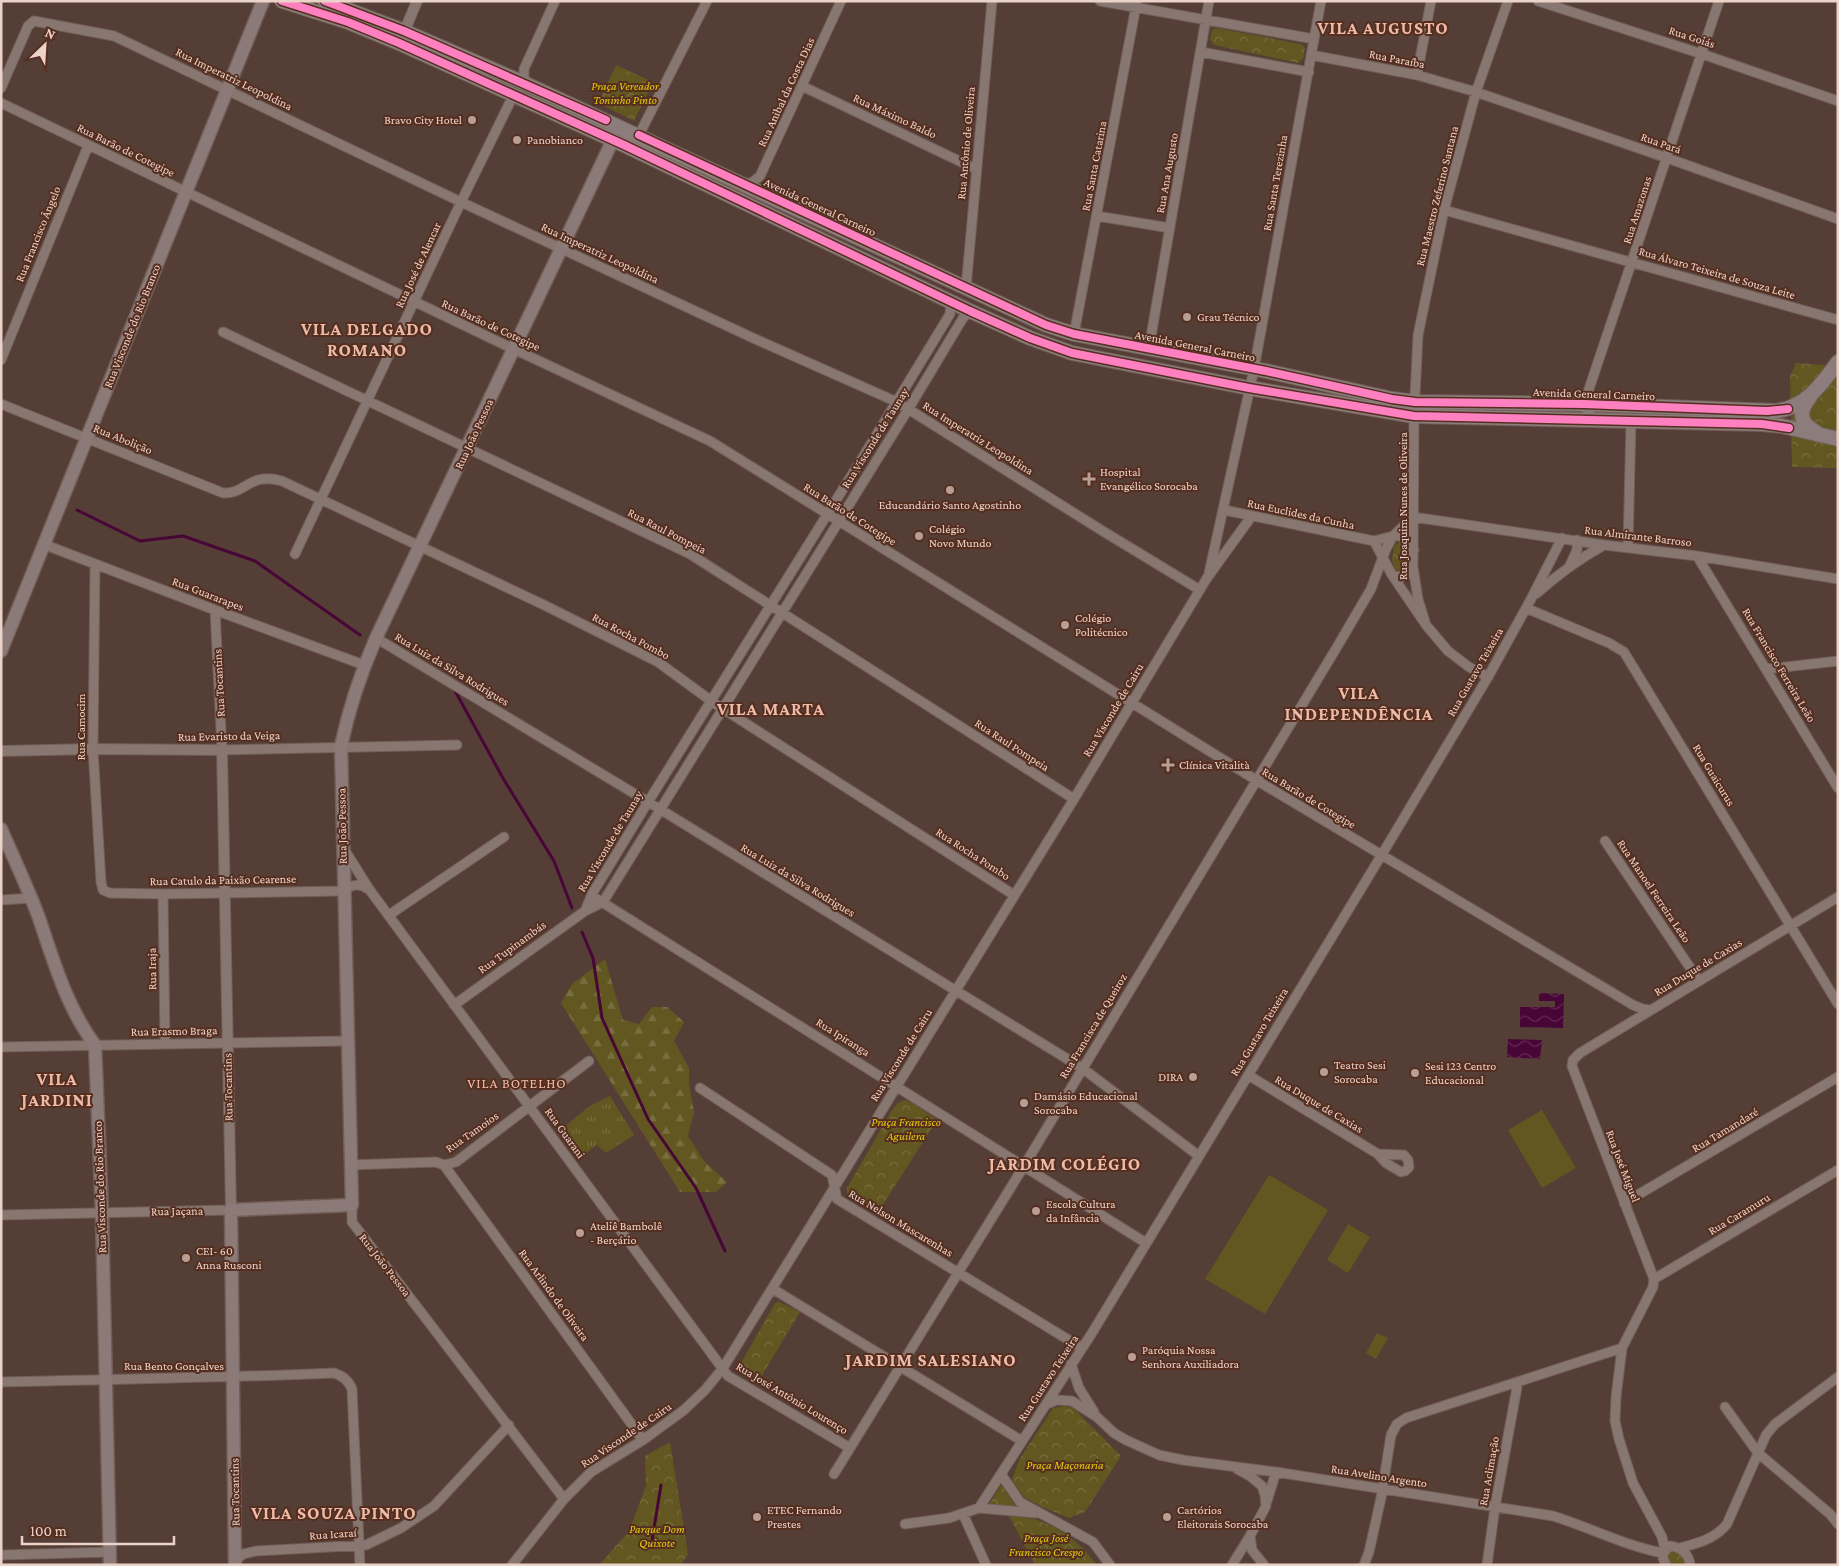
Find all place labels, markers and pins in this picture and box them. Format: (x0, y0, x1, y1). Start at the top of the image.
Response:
place label: Bravo City Hotel (384, 113, 462, 127)
marker: Bravo City Hotel (466, 114, 478, 126)
place label: Panobianco (527, 133, 583, 147)
marker: Panobianco (511, 134, 523, 146)
place label: Grau Técnico (1197, 310, 1260, 324)
marker: Grau Técnico (1181, 311, 1193, 323)
place label: Hospital Evangélico Sorocaba (1100, 465, 1198, 493)
marker: Hospital Evangélico Sorocaba (1082, 472, 1096, 486)
marker: Educandário Santo Agostinho (944, 484, 956, 496)
place label: Educandário Santo Agostinho (879, 498, 1021, 512)
place label: Colégio Novo Mundo (929, 522, 991, 550)
marker: Colégio Novo Mundo (913, 530, 925, 542)
place label: Colégio Politécnico (1075, 611, 1128, 639)
marker: Colégio Politécnico (1059, 619, 1071, 631)
marker: Clínica Vitalità (1161, 758, 1175, 772)
place label: Clínica Vitalità (1179, 758, 1250, 772)
place label: Teatro Sesi Sorocaba (1334, 1058, 1386, 1086)
place label: Sesi 123 Centro Educacional (1425, 1059, 1496, 1087)
marker: Teatro Sesi Sorocaba (1318, 1066, 1330, 1078)
marker: Sesi 123 Centro Educacional (1409, 1067, 1421, 1079)
place label: DIRA (1158, 1070, 1183, 1084)
marker: DIRA (1187, 1071, 1199, 1083)
place label: Damásio Educacional Sorocaba (1034, 1089, 1138, 1117)
marker: Damásio Educacional Sorocaba (1018, 1097, 1030, 1109)
place label: Escola Cultura da Infância (1046, 1197, 1116, 1225)
marker: Escola Cultura da Infância (1030, 1205, 1042, 1217)
place label: Ateliê Bambolê - Berçário (590, 1219, 662, 1247)
marker: Ateliê Bambolê - Berçário (574, 1227, 586, 1239)
place label: CEI- 60 Anna Rusconi (196, 1244, 262, 1272)
marker: CEI- 60 Anna Rusconi (180, 1252, 192, 1264)
place label: Paróquia Nossa Senhora Auxiliadora (1142, 1343, 1240, 1371)
marker: Paróquia Nossa Senhora Auxiliadora (1126, 1351, 1138, 1363)
place label: ETEC Fernando Prestes (767, 1503, 842, 1531)
place label: Cartórios Eleitorais Sorocaba (1177, 1503, 1269, 1531)
marker: ETEC Fernando Prestes (751, 1511, 763, 1523)
marker: Cartórios Eleitorais Sorocaba (1161, 1511, 1173, 1523)

